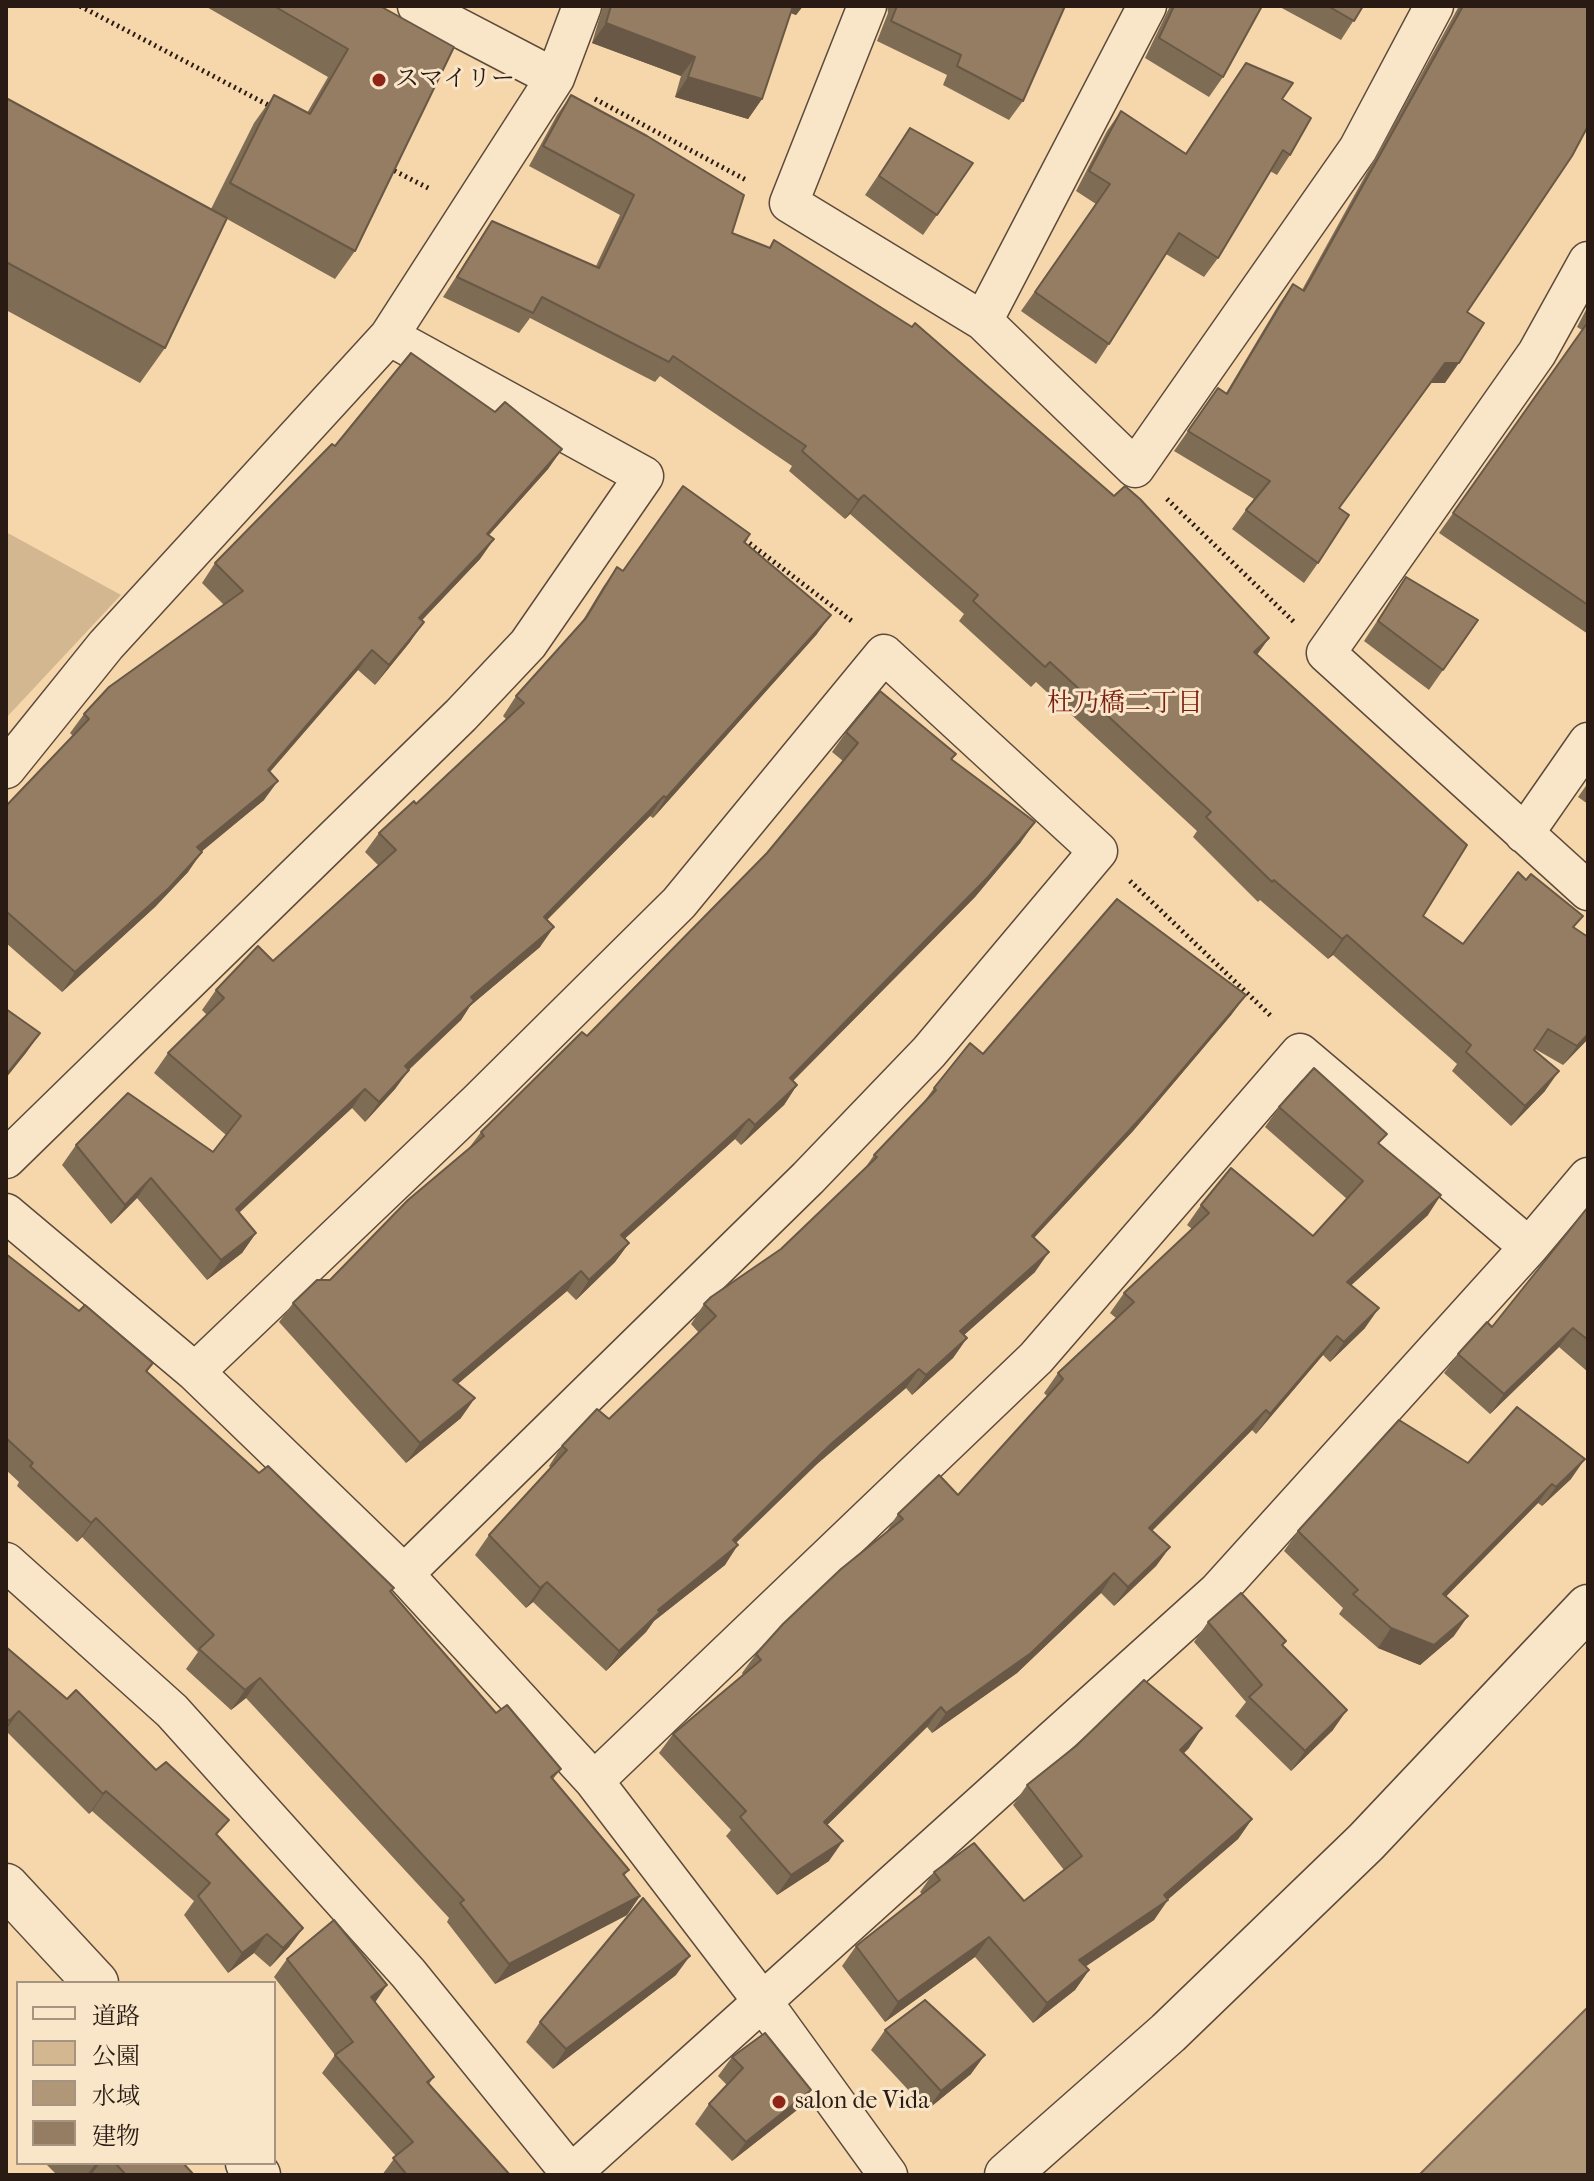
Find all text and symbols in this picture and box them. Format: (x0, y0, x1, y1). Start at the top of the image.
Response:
place label: スマイリー (395, 66, 515, 94)
marker: スマイリー (370, 71, 388, 89)
district label: 杜乃橋二丁目 (1047, 689, 1203, 721)
legend (16, 1981, 276, 2165)
text: 道路 (92, 2002, 140, 2030)
text: 公園 (92, 2042, 140, 2070)
text: 水域 (92, 2082, 140, 2110)
place label: salon de Vida (795, 2088, 929, 2116)
marker: salon de Vida (770, 2093, 788, 2111)
text: 建物 (92, 2122, 140, 2150)

